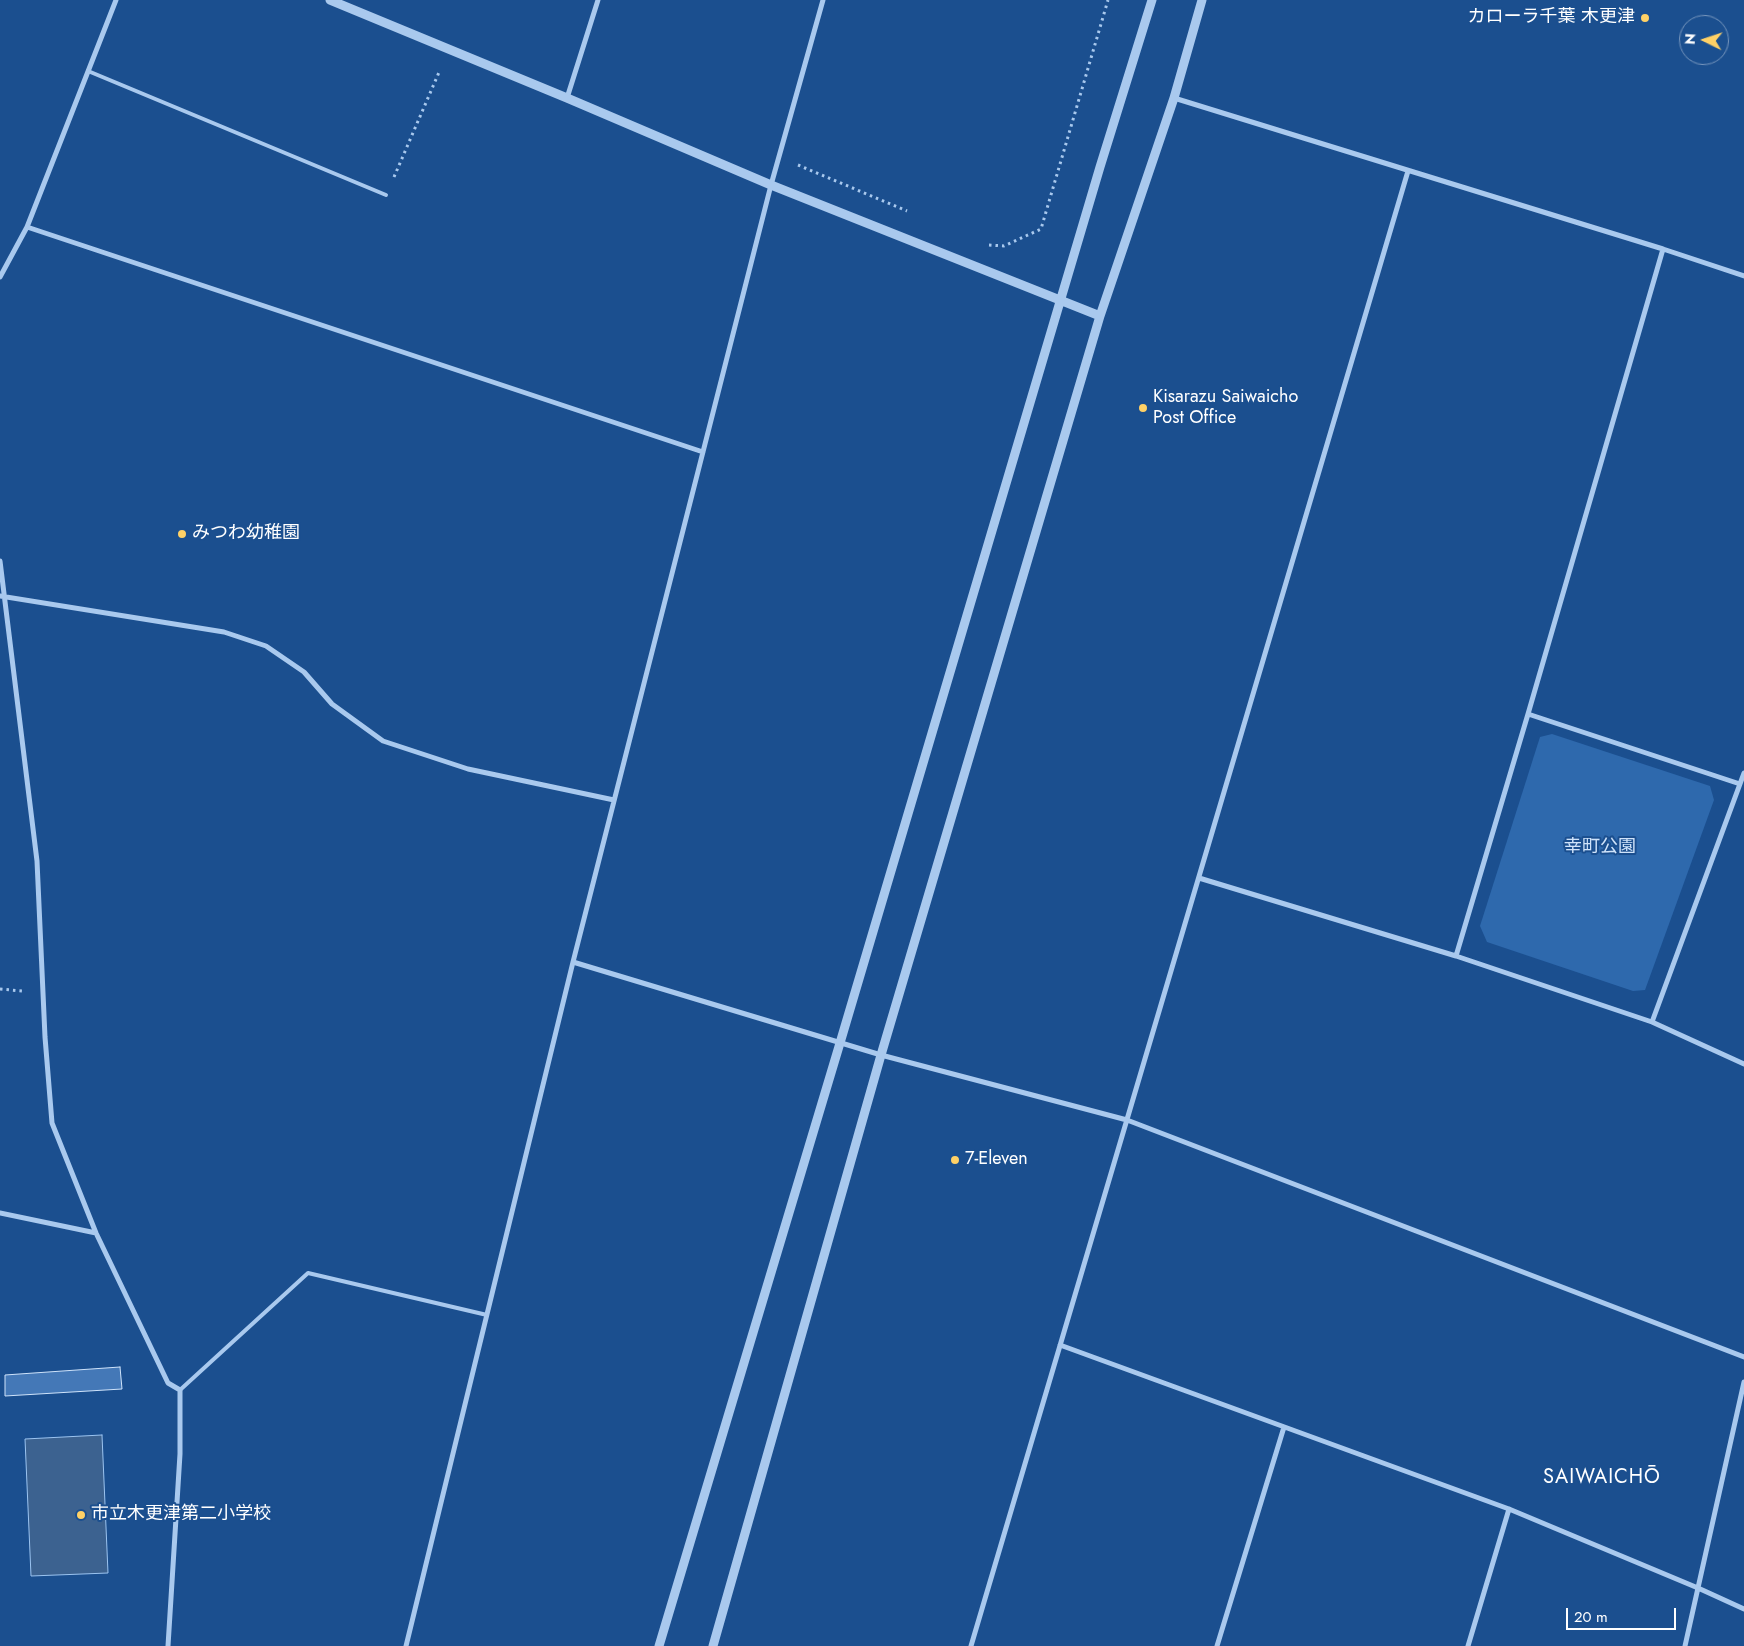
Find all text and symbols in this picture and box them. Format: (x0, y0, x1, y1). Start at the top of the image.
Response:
place label: カローラ千葉 木更津 (1468, 7, 1635, 29)
marker: カローラ千葉 木更津 (1639, 12, 1651, 24)
north arrow (1679, 15, 1729, 65)
text: N (1680, 33, 1700, 45)
place label: Kisarazu Saiwaicho Post Office (1153, 387, 1298, 429)
marker: Kisarazu Saiwaicho Post Office (1137, 402, 1149, 414)
place label: みつわ幼稚園 (192, 523, 300, 545)
marker: みつわ幼稚園 (176, 528, 188, 540)
park label: 幸町公園 (1564, 837, 1636, 859)
place label: 7-Eleven (965, 1149, 1028, 1171)
marker: 7-Eleven (949, 1154, 961, 1166)
district label: SAIWAICHŌ (1542, 1466, 1662, 1490)
place label: 市立木更津第二小学校 (91, 1504, 271, 1526)
marker: 市立木更津第二小学校 (75, 1509, 87, 1521)
scale bar (1569, 1598, 1679, 1630)
text: 20 m (1574, 1606, 1608, 1628)

